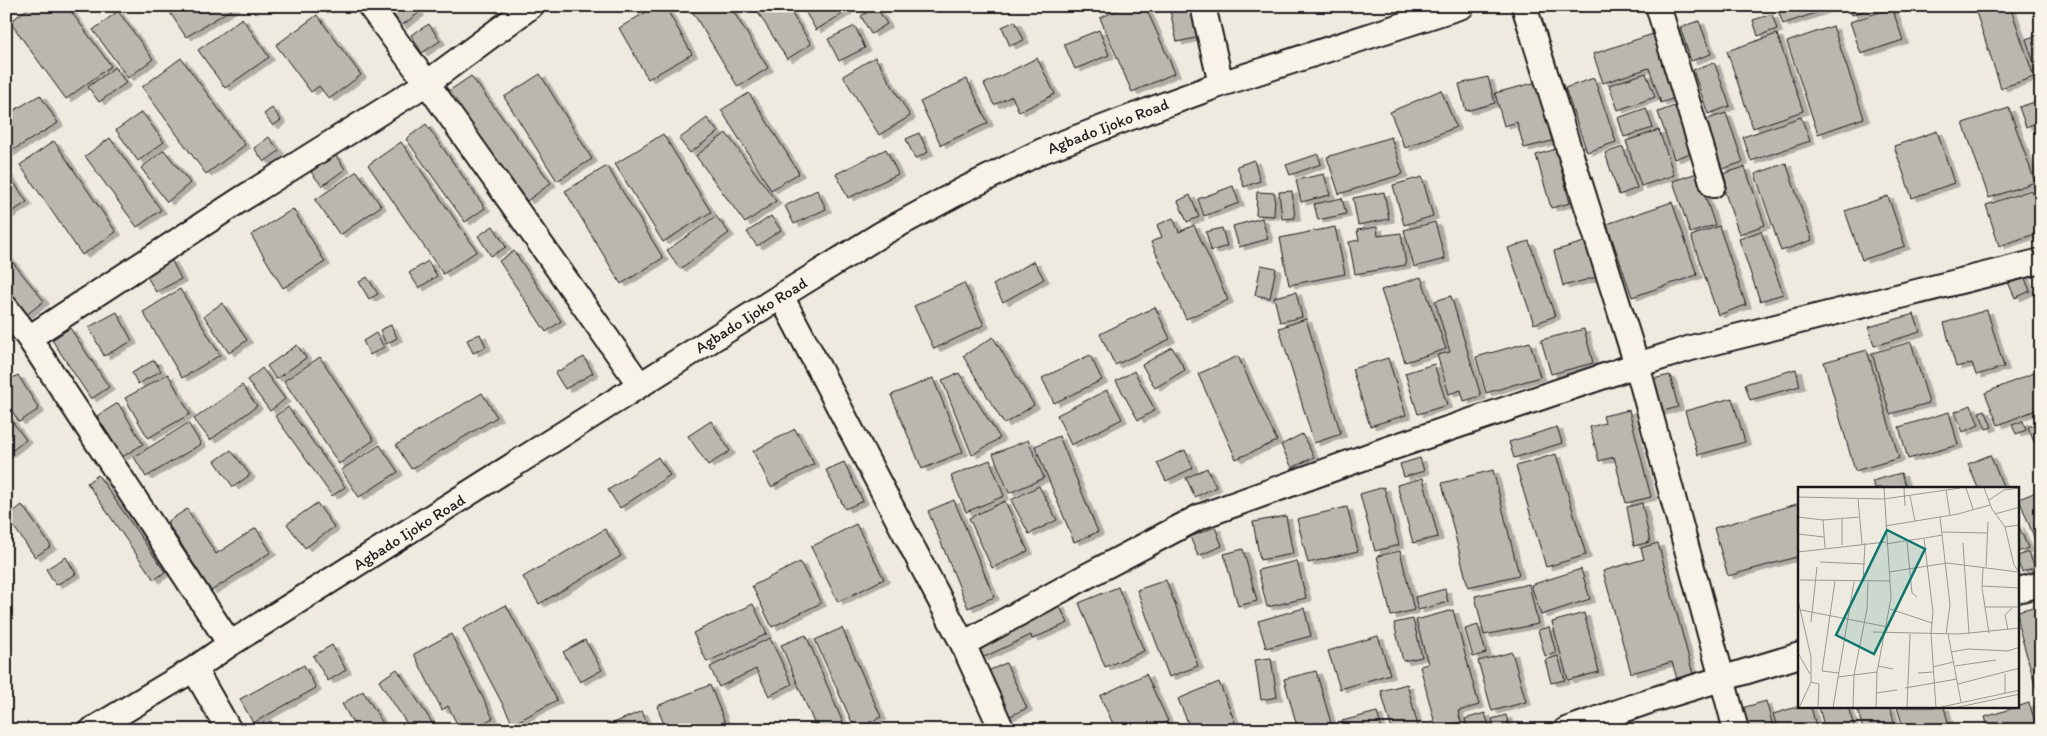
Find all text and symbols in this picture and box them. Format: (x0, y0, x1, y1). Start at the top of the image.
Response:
street label: Agbado Ijoko Road (1045, 94, 1172, 158)
street label: Agbado Ijoko Road (692, 273, 811, 357)
inset map (1798, 487, 2020, 708)
street label: Agbado Ijoko Road (350, 490, 469, 574)

